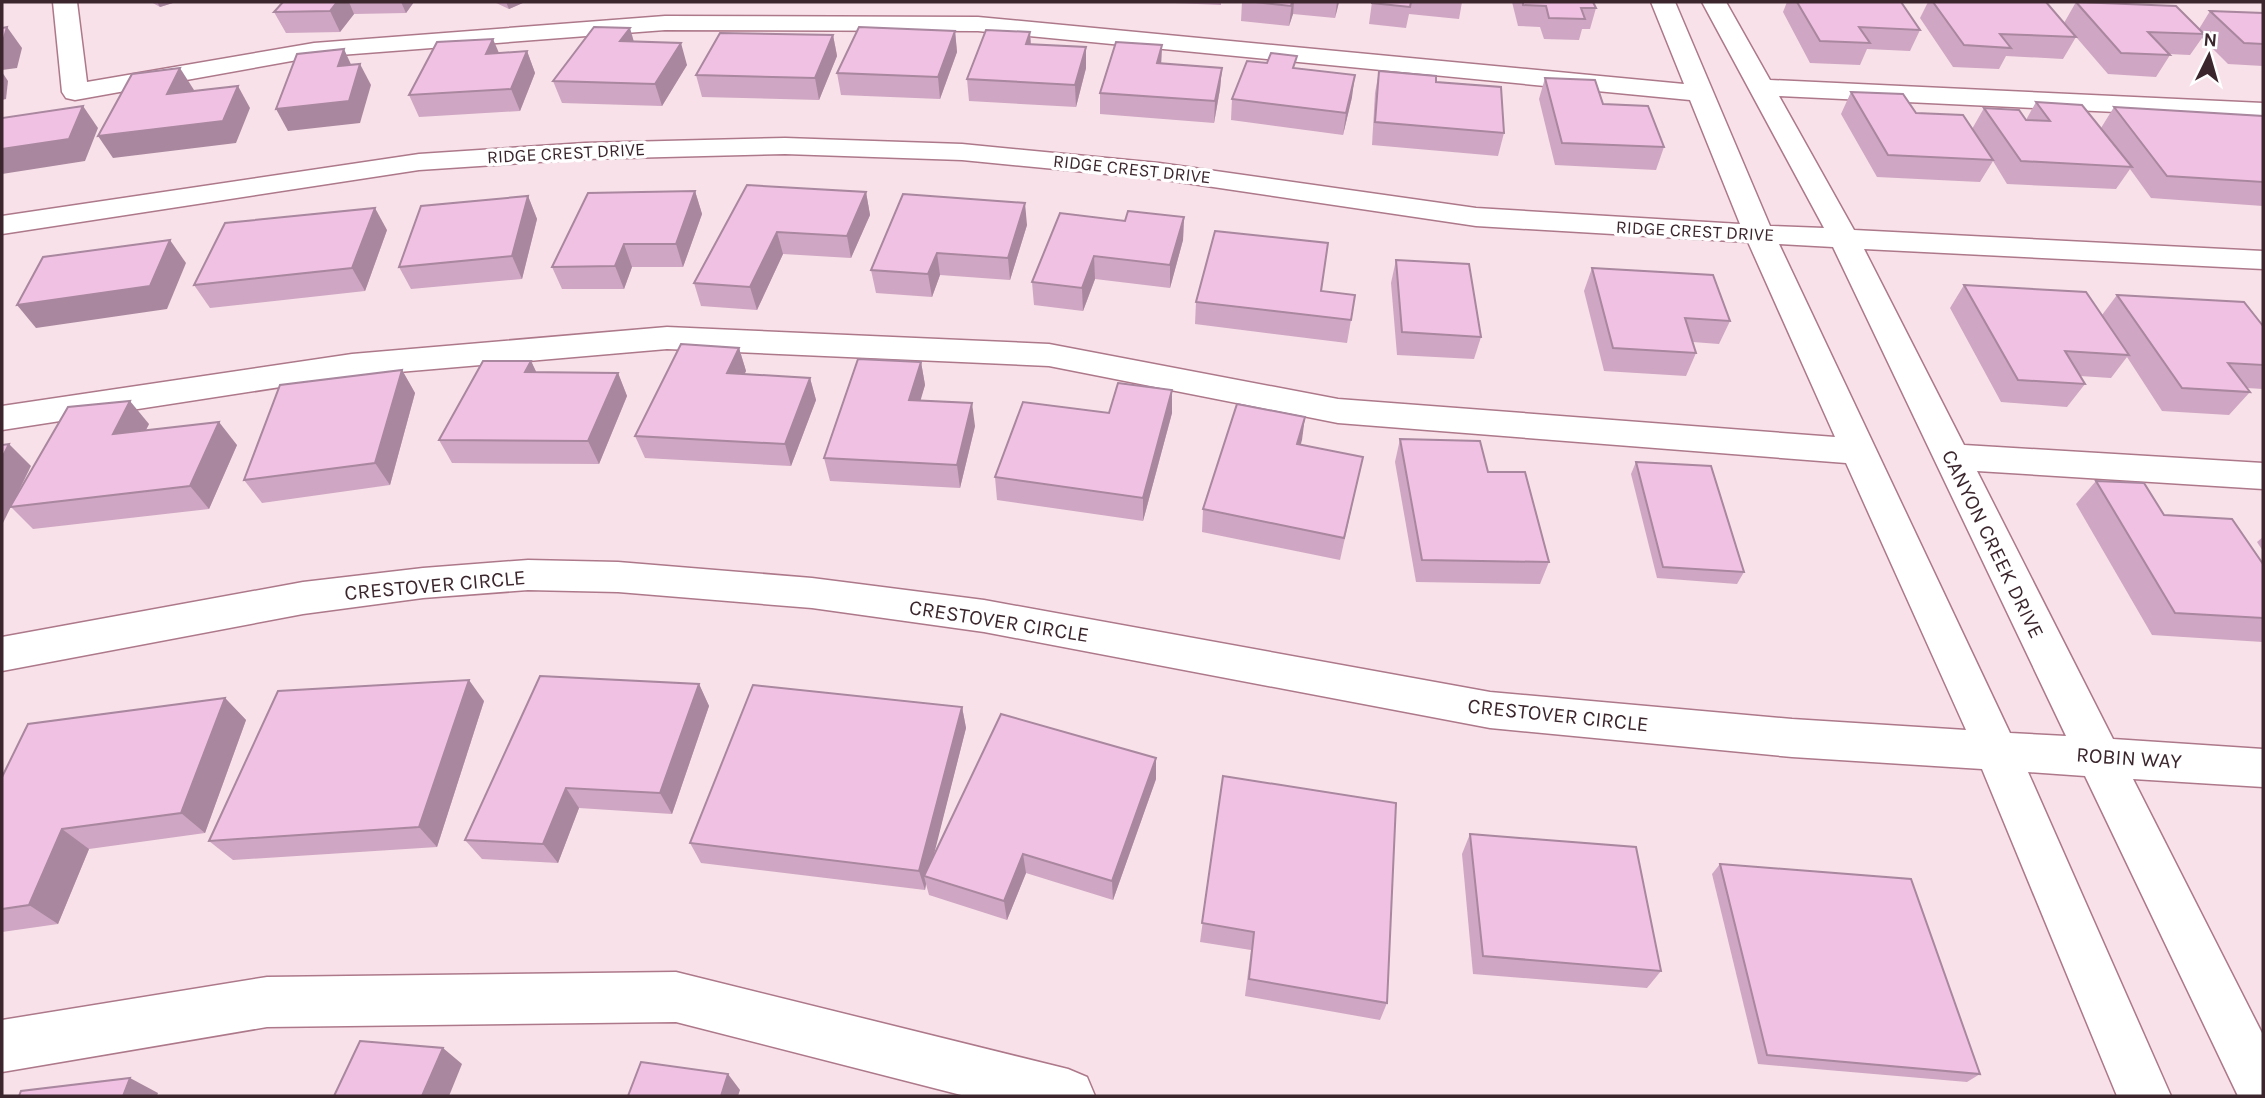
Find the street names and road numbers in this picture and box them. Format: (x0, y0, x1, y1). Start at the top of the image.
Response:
street label: RIDGE CREST DRIVE (486, 138, 646, 168)
street label: RIDGE CREST DRIVE (1052, 150, 1212, 188)
street label: RIDGE CREST DRIVE (1615, 216, 1775, 246)
street label: CANYON CREEK DRIVE (1937, 446, 2049, 642)
street label: CRESTOVER CIRCLE (343, 565, 527, 605)
street label: CRESTOVER CIRCLE (907, 595, 1091, 647)
street label: CRESTOVER CIRCLE (1466, 694, 1650, 736)
street label: ROBIN WAY (2075, 742, 2183, 774)

